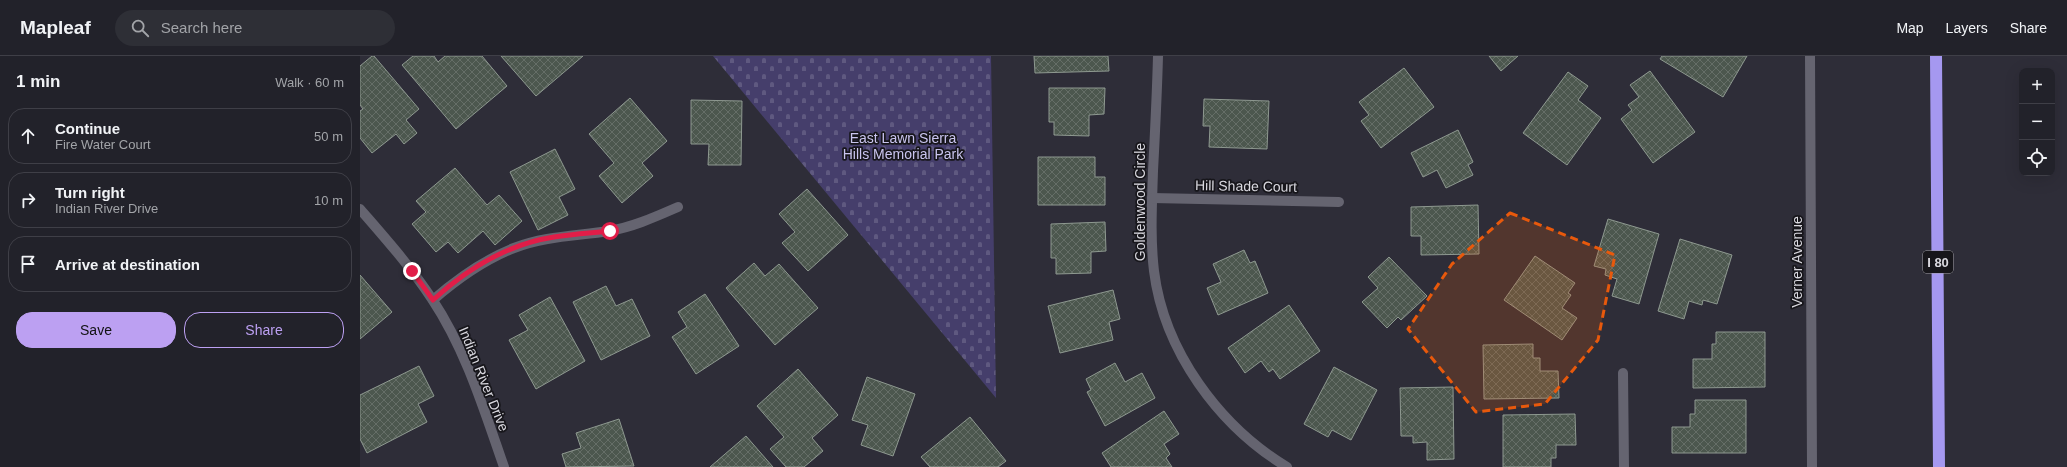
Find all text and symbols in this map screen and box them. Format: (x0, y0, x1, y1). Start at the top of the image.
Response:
search box (115, 10, 395, 46)
text: Mapleaf (20, 17, 91, 38)
icon: search (129, 17, 151, 39)
text: Search here (161, 19, 242, 36)
text: Map (1896, 20, 1924, 36)
text: Layers (1946, 20, 1988, 36)
text: Share (2010, 20, 2047, 36)
map controls (2019, 68, 2055, 176)
button: + (2019, 68, 2055, 104)
text: 1 min (16, 72, 60, 91)
text: Walk · 60 m (275, 75, 344, 90)
button: − (2019, 104, 2055, 140)
text: Continue (55, 120, 120, 137)
icon: ahead (17, 125, 39, 147)
text: 50 m (314, 129, 343, 144)
park label: East Lawn Sierra Hills Memorial Park (843, 130, 964, 162)
text: Fire Water Court (55, 137, 151, 152)
button: locate (2019, 140, 2055, 176)
street label: Goldenwood Circle (1132, 143, 1148, 261)
street label: Hill Shade Court (1195, 177, 1297, 195)
text: Turn right (55, 184, 125, 201)
icon: right (17, 189, 39, 211)
text: 10 m (314, 193, 343, 208)
text: Indian River Drive (55, 201, 158, 216)
street label: Verner Avenue (1789, 216, 1805, 308)
route start (601, 222, 619, 240)
road number: I 80 (1923, 251, 1953, 273)
icon: arrive (17, 253, 39, 275)
text: Arrive at destination (55, 256, 200, 273)
route end (403, 262, 421, 280)
button: Save (16, 312, 176, 348)
button: Share (184, 312, 344, 348)
street label: Indian River Drive (456, 324, 512, 434)

